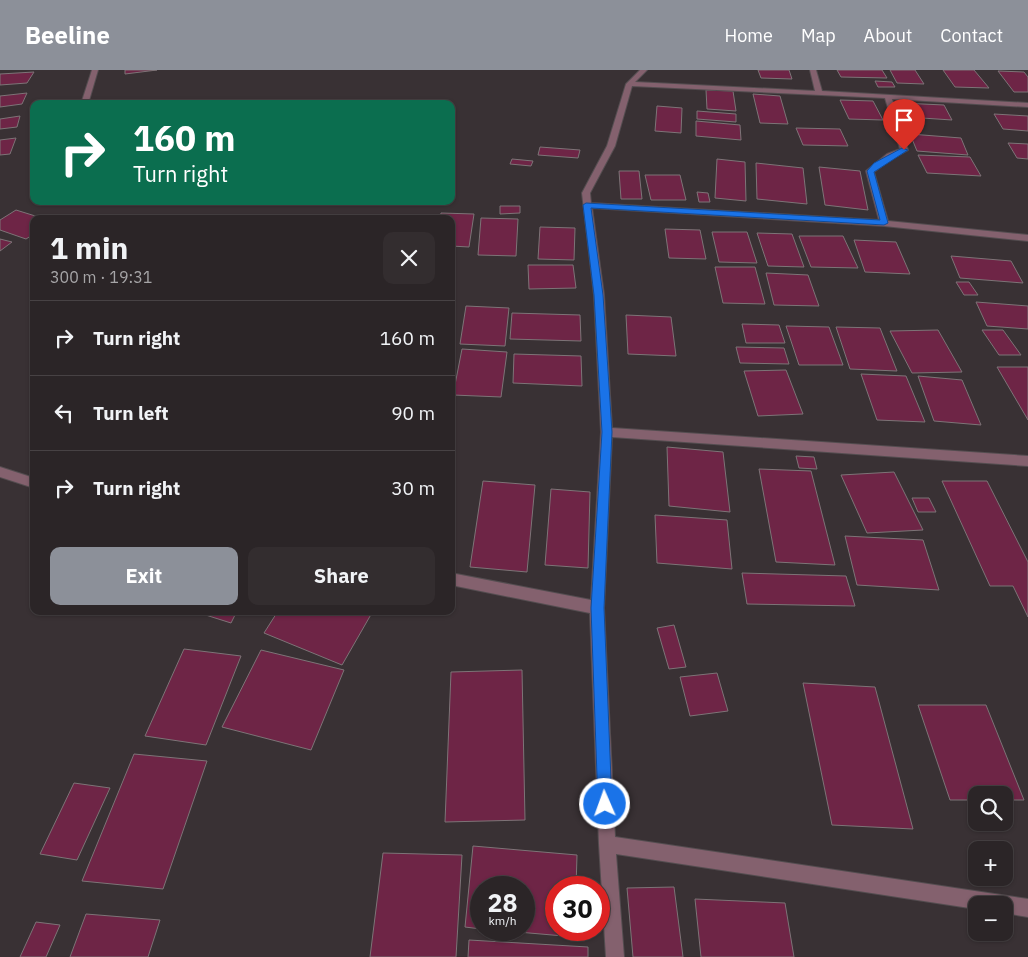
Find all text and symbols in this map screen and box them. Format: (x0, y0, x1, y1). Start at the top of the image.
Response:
text: Beeline (25, 19, 110, 51)
text: Home (725, 24, 773, 47)
text: Map (801, 24, 836, 47)
text: About (864, 24, 912, 47)
text: Contact (940, 24, 1003, 47)
pin (883, 99, 925, 150)
icon: arrive (890, 106, 918, 134)
text: 160 m (133, 115, 236, 161)
icon: right (50, 120, 115, 185)
text: Turn right (133, 159, 228, 188)
text: 1 min (50, 228, 128, 267)
button: close (383, 232, 435, 284)
text: 300 m · 19:31 (50, 267, 152, 287)
icon: right (50, 324, 78, 352)
text: Turn right (93, 326, 180, 350)
text: 160 m (380, 326, 435, 350)
icon: left (50, 399, 78, 427)
text: Turn left (93, 401, 169, 425)
text: 90 m (391, 401, 435, 425)
icon: right (50, 474, 78, 502)
text: Turn right (93, 476, 180, 500)
text: 30 m (391, 476, 435, 500)
button: Exit (50, 547, 238, 605)
button: Share (248, 547, 435, 605)
position arrow (578, 777, 630, 829)
map controls (968, 786, 1013, 941)
button: search (968, 786, 1013, 831)
button: + (968, 841, 1013, 886)
speed limit sign: 30 (545, 876, 610, 941)
text: 28 (487, 886, 518, 919)
button: − (968, 896, 1013, 941)
text: km/h (488, 913, 517, 928)

